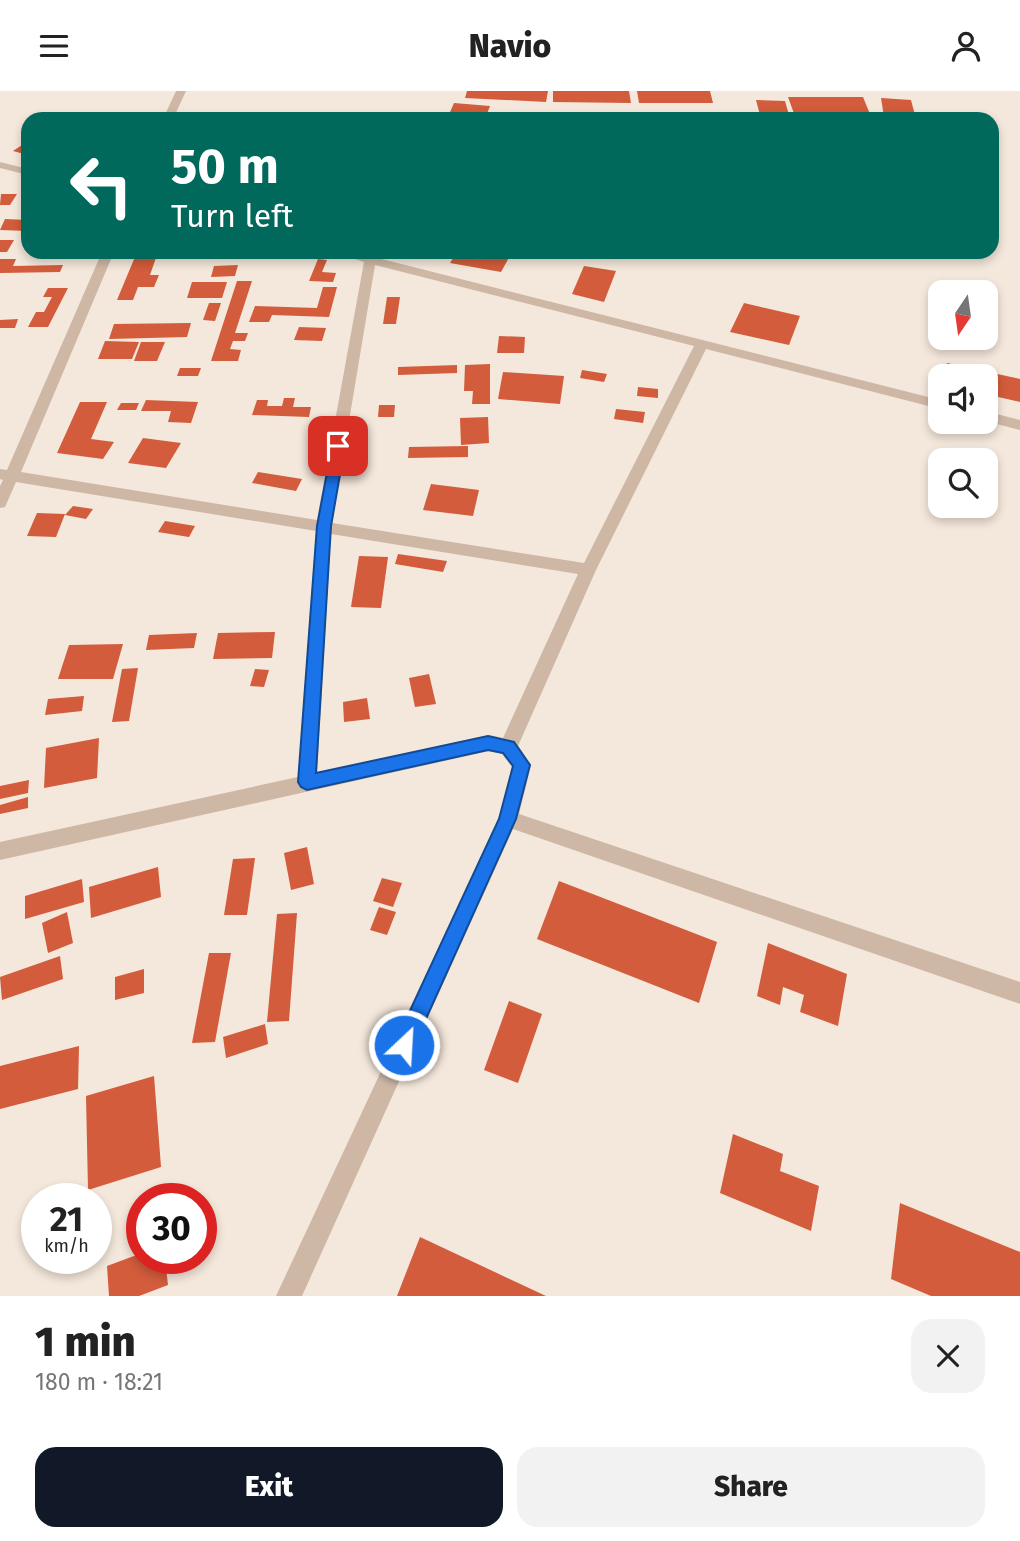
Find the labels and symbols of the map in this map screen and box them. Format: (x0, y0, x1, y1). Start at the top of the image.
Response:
north arrow (928, 280, 998, 350)
pin (308, 416, 368, 476)
position arrow (367, 1008, 441, 1082)
speed limit sign: 30 (126, 1183, 217, 1274)

